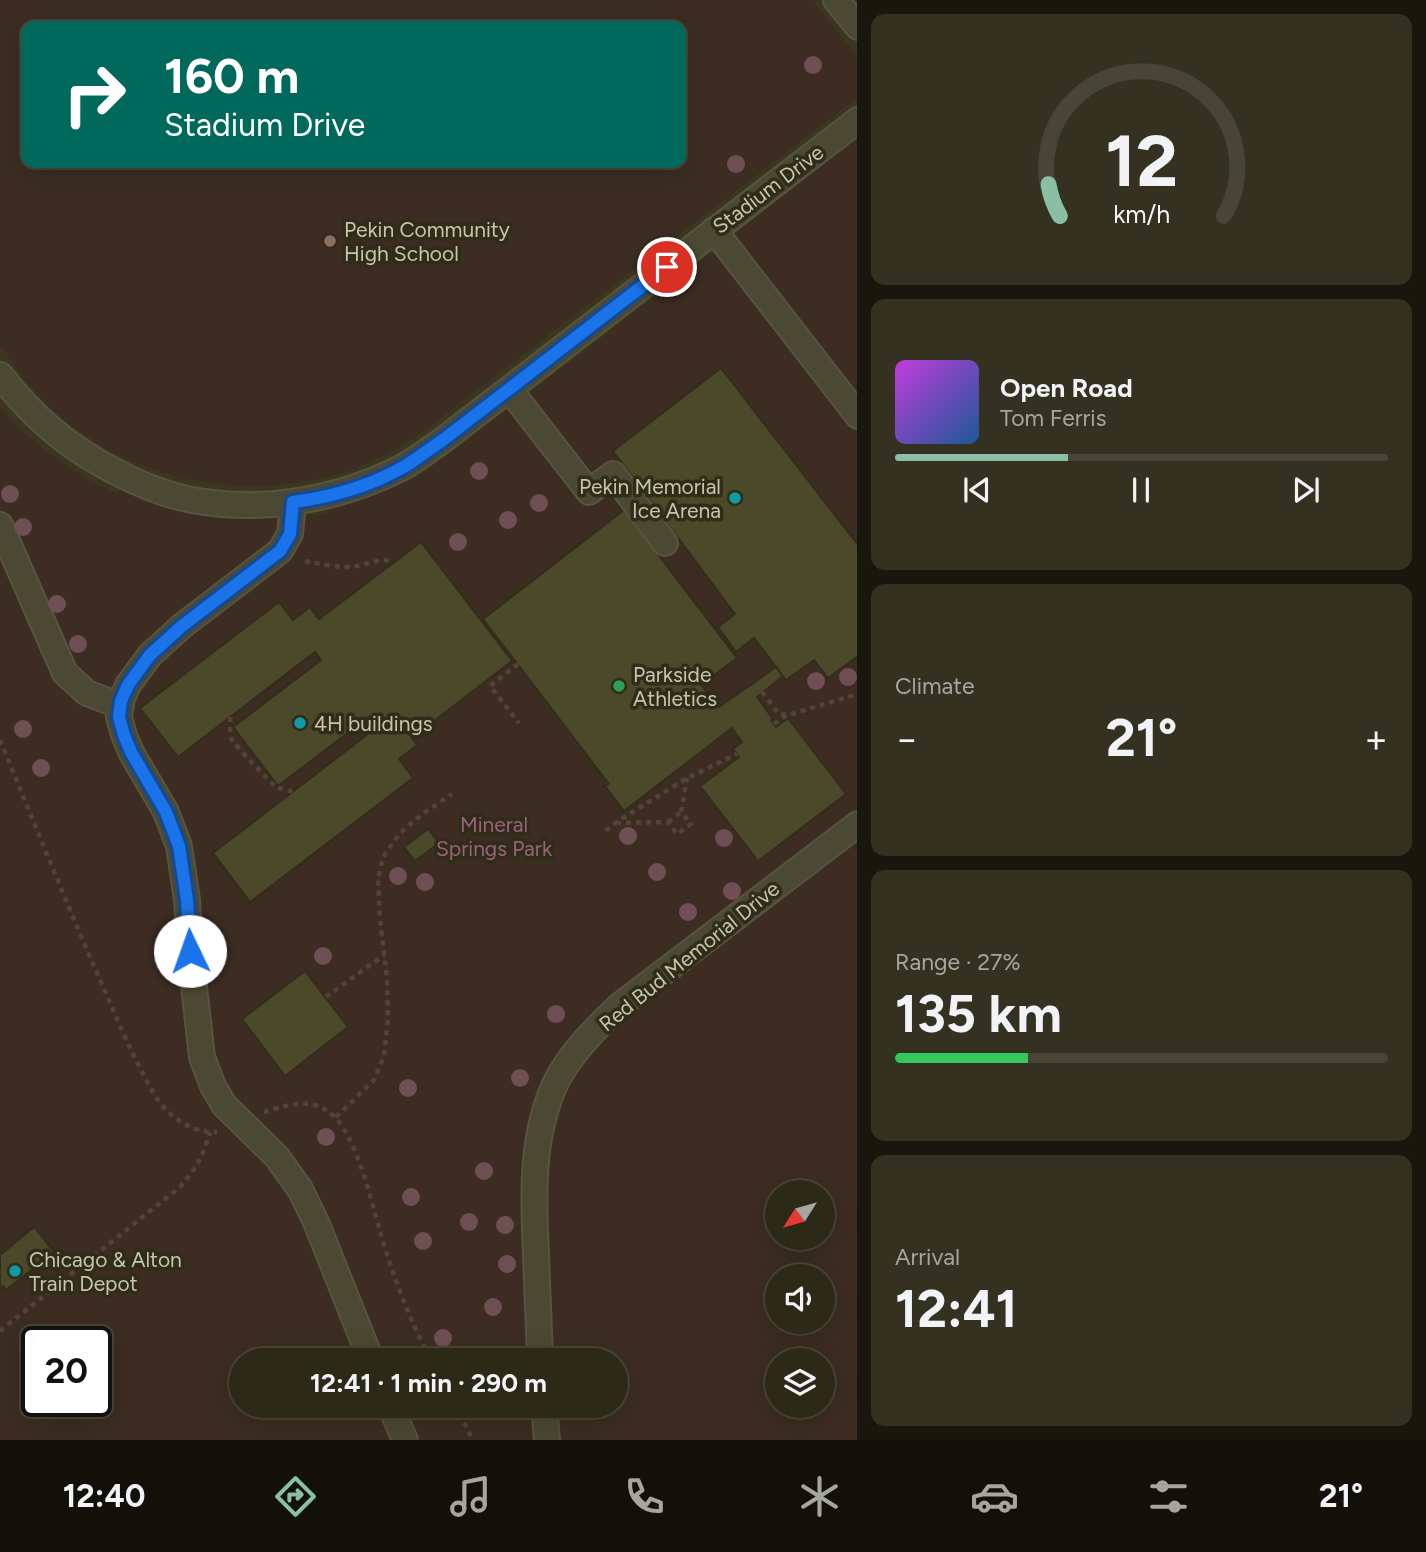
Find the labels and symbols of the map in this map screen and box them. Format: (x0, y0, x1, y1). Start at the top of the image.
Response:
street label: Stadium Drive (708, 139, 828, 239)
place label: Pekin Community High School (344, 217, 510, 266)
marker: Pekin Community High School (322, 233, 338, 249)
pin (637, 237, 697, 297)
place label: Pekin Memorial Ice Arena (579, 474, 721, 523)
marker: Pekin Memorial Ice Arena (727, 490, 743, 506)
place label: Parkside Athletics (633, 662, 717, 711)
marker: Parkside Athletics (611, 678, 627, 694)
place label: 4H buildings (314, 711, 433, 736)
marker: 4H buildings (292, 715, 308, 731)
park label: Mineral Springs Park (436, 812, 553, 861)
street label: Red Bud Memorial Drive (594, 876, 784, 1036)
position arrow (153, 914, 227, 988)
north arrow (765, 1180, 835, 1250)
place label: Chicago & Alton Train Depot (29, 1247, 182, 1296)
marker: Chicago & Alton Train Depot (7, 1263, 23, 1279)
speed limit sign: 20 (21, 1326, 112, 1417)

